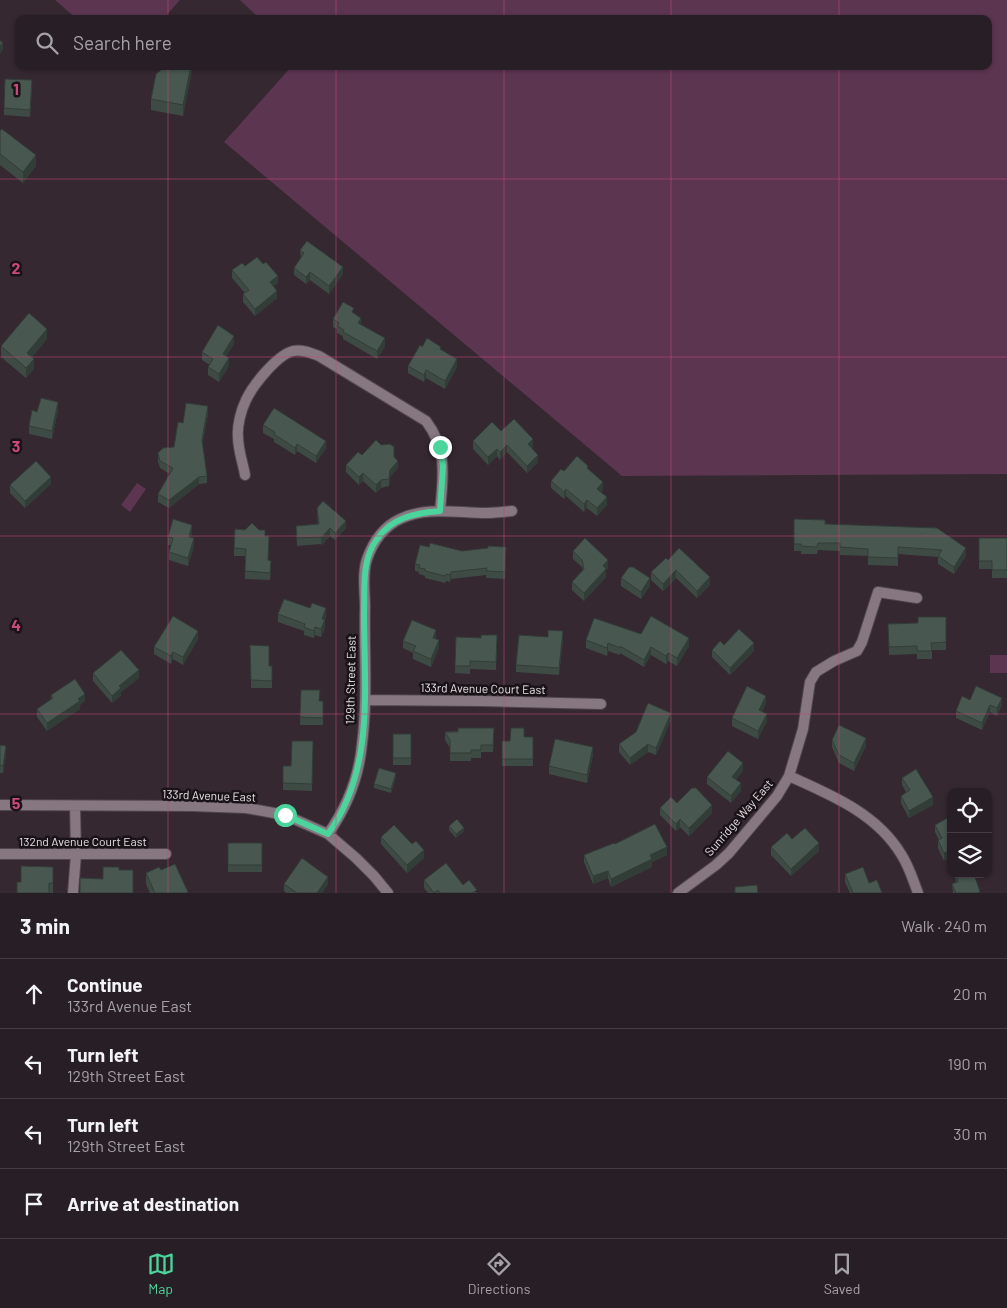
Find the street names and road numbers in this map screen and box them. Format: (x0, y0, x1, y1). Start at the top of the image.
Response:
street label: 129th Street East (342, 635, 358, 725)
street label: 133rd Avenue Court East (420, 680, 546, 696)
street label: Sunridge Way East (701, 776, 775, 858)
street label: 133rd Avenue East (162, 786, 256, 804)
street label: 132nd Avenue Court East (19, 834, 147, 848)

